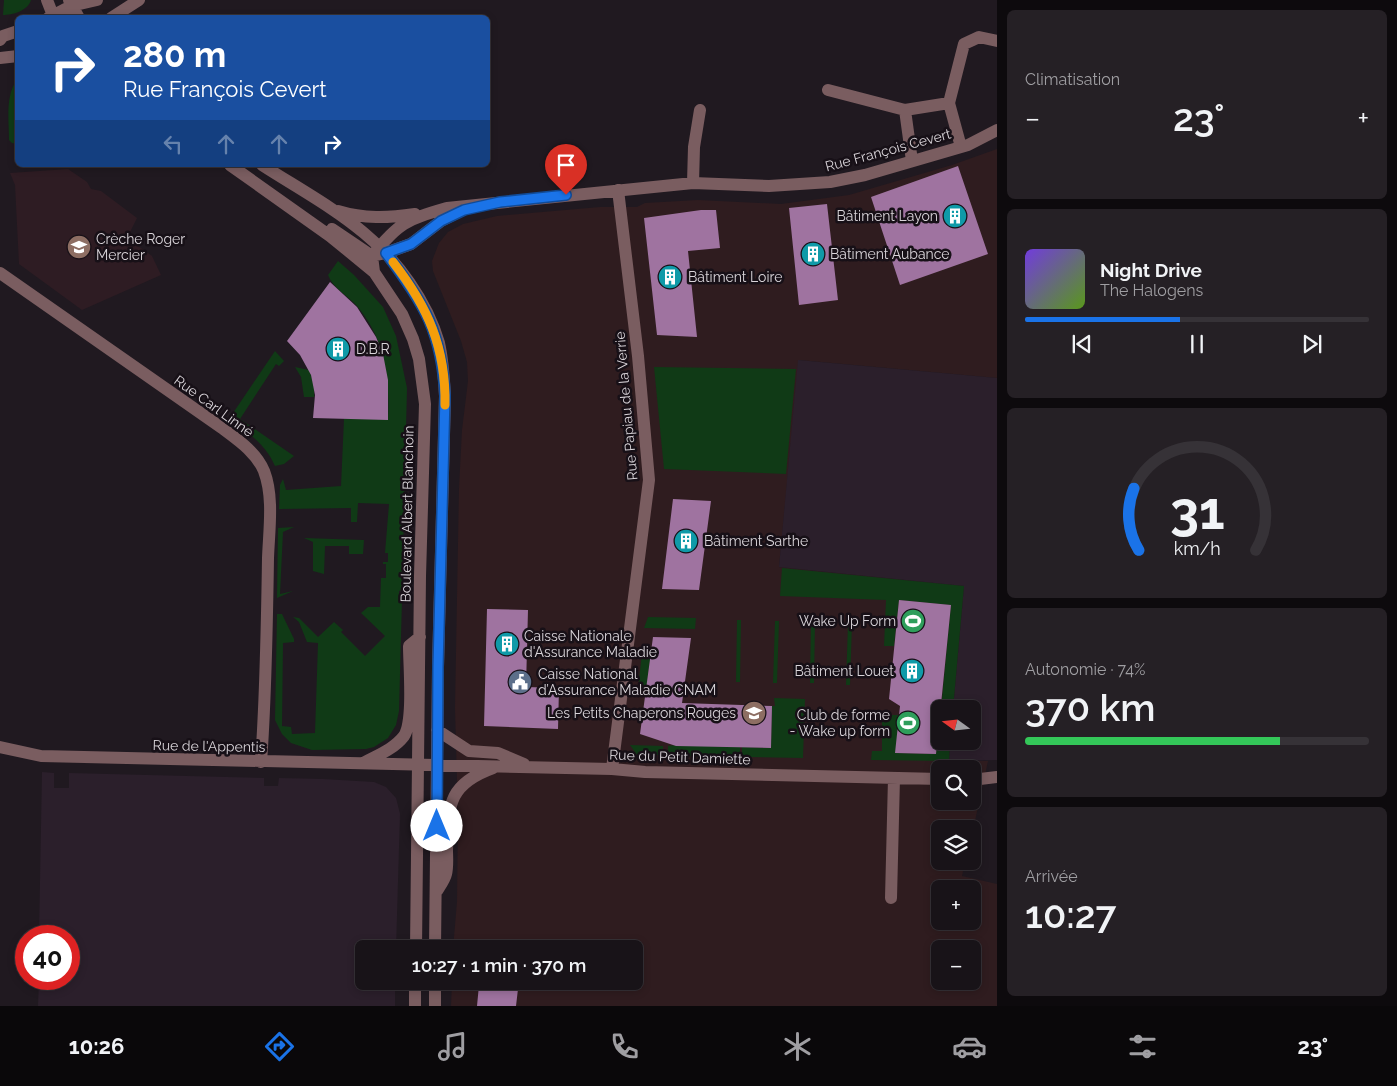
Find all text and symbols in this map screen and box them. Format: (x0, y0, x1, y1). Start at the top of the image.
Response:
text: 280 m (123, 34, 226, 75)
icon: right (40, 35, 105, 100)
text: Climatisation (1025, 70, 1120, 89)
text: Rue François Cevert (123, 76, 327, 102)
text: 23° (1173, 95, 1225, 140)
text: − (1025, 102, 1040, 135)
text: + (1357, 102, 1369, 135)
street label: Rue François Cevert (823, 125, 953, 174)
icon: left (159, 130, 187, 158)
icon: ahead (212, 130, 240, 158)
icon: ahead (265, 130, 293, 158)
icon: right (318, 130, 346, 158)
pin (545, 144, 587, 195)
icon: arrive (552, 151, 580, 179)
building icon: Bâtiment Layon (942, 203, 968, 229)
place label: Bâtiment Layon (837, 208, 938, 224)
place label: Crèche Roger Mercier (96, 231, 185, 263)
school or university icon: Crèche Roger Mercier (66, 234, 92, 260)
building icon: Bâtiment Aubance (800, 241, 826, 267)
place label: Bâtiment Aubance (830, 246, 950, 262)
text: Night Drive (1100, 259, 1202, 281)
building icon: Bâtiment Loire (657, 264, 683, 290)
place label: Bâtiment Loire (688, 269, 782, 285)
text: The Halogens (1100, 281, 1203, 300)
icon: previous (1068, 330, 1096, 358)
icon: pause (1183, 330, 1211, 358)
icon: next (1298, 330, 1326, 358)
street label: Rue Papiau de la Verrie (612, 331, 640, 481)
building icon: D.B.R (325, 336, 351, 362)
place label: D.B.R (356, 341, 390, 357)
street label: Rue Carl Linné (171, 372, 257, 440)
street label: Boulevard Albert Blanchoin (397, 425, 417, 603)
text: 31 (1170, 480, 1224, 541)
building icon: Bâtiment Sarthe (673, 528, 699, 554)
place label: Bâtiment Sarthe (704, 533, 808, 549)
text: km/h (1173, 538, 1221, 559)
sports icon: Wake Up Form (900, 608, 926, 634)
place label: Wake Up Form (799, 613, 896, 629)
place label: Caisse Nationale d'Assurance Maladie (524, 628, 657, 660)
building icon: Caisse Nationale d'Assurance Maladie (494, 631, 520, 657)
building icon: Bâtiment Louet (899, 658, 925, 684)
text: Autonomie · 74% (1025, 660, 1145, 679)
place label: Bâtiment Louet (794, 663, 894, 679)
place label: Caisse National d’Assurance Maladie CNAM (538, 666, 716, 698)
public building icon: Caisse National d’Assurance Maladie CNAM (507, 669, 533, 695)
text: 370 km (1025, 685, 1155, 730)
school or university icon: Les Petits Chaperons Rouges (741, 700, 767, 726)
north arrow (931, 700, 981, 750)
map controls (931, 700, 981, 990)
place label: Les Petits Chaperons Rouges (547, 705, 736, 721)
place label: Club de forme - Wake up form (790, 707, 890, 739)
sports icon: Club de forme - Wake up form (895, 710, 921, 736)
street label: Rue de l'Appentis (153, 737, 266, 755)
street label: Rue du Petit Damiette (609, 747, 751, 767)
button: search (931, 760, 981, 810)
position arrow (410, 799, 462, 851)
button: layers (931, 820, 981, 870)
text: Arrivée (1025, 867, 1078, 886)
button: + (931, 880, 981, 930)
text: 10:27 (1025, 892, 1116, 937)
speed limit sign: 40 (15, 925, 80, 990)
button: − (931, 940, 981, 990)
text: 10:27 · 1 min · 370 m (412, 954, 586, 976)
icon: directions (262, 1029, 297, 1064)
icon: music (435, 1029, 470, 1064)
icon: phone (607, 1029, 642, 1064)
icon: climate (780, 1029, 815, 1064)
icon: car (952, 1029, 987, 1064)
icon: filters (1125, 1029, 1160, 1064)
text: 10:26 (69, 1033, 124, 1059)
text: 23° (1298, 1033, 1328, 1059)

